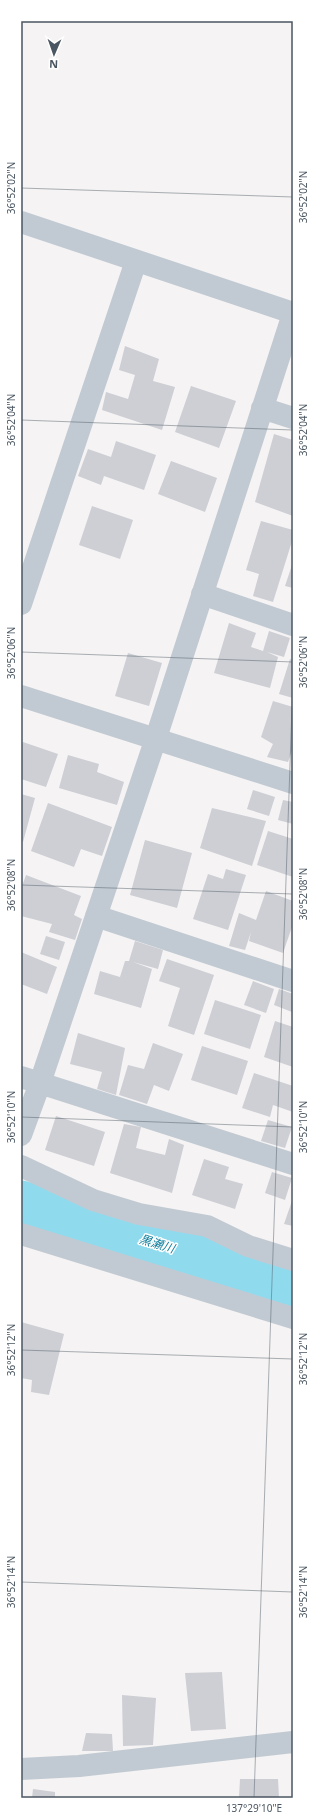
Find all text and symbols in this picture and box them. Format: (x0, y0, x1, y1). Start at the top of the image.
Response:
north arrow (34, 34, 74, 74)
text: N (49, 57, 58, 72)
text: 36°52'02"N (4, 162, 18, 214)
text: 36°52'02"N (296, 171, 310, 223)
text: 36°52'04"N (4, 394, 18, 446)
text: 36°52'04"N (296, 404, 310, 456)
text: 36°52'06"N (4, 627, 18, 679)
text: 36°52'06"N (296, 636, 310, 688)
text: 36°52'08"N (4, 859, 18, 911)
text: 36°52'08"N (296, 868, 310, 920)
text: 36°52'10"N (4, 1091, 18, 1143)
text: 36°52'10"N (296, 1101, 310, 1153)
water label: 黒瀬川 (137, 1230, 179, 1257)
text: 36°52'12"N (4, 1324, 18, 1376)
text: 36°52'12"N (296, 1333, 310, 1385)
text: 36°52'14"N (4, 1556, 18, 1608)
text: 36°52'14"N (296, 1566, 310, 1618)
text: 137°29'10"E (226, 1801, 282, 1815)

